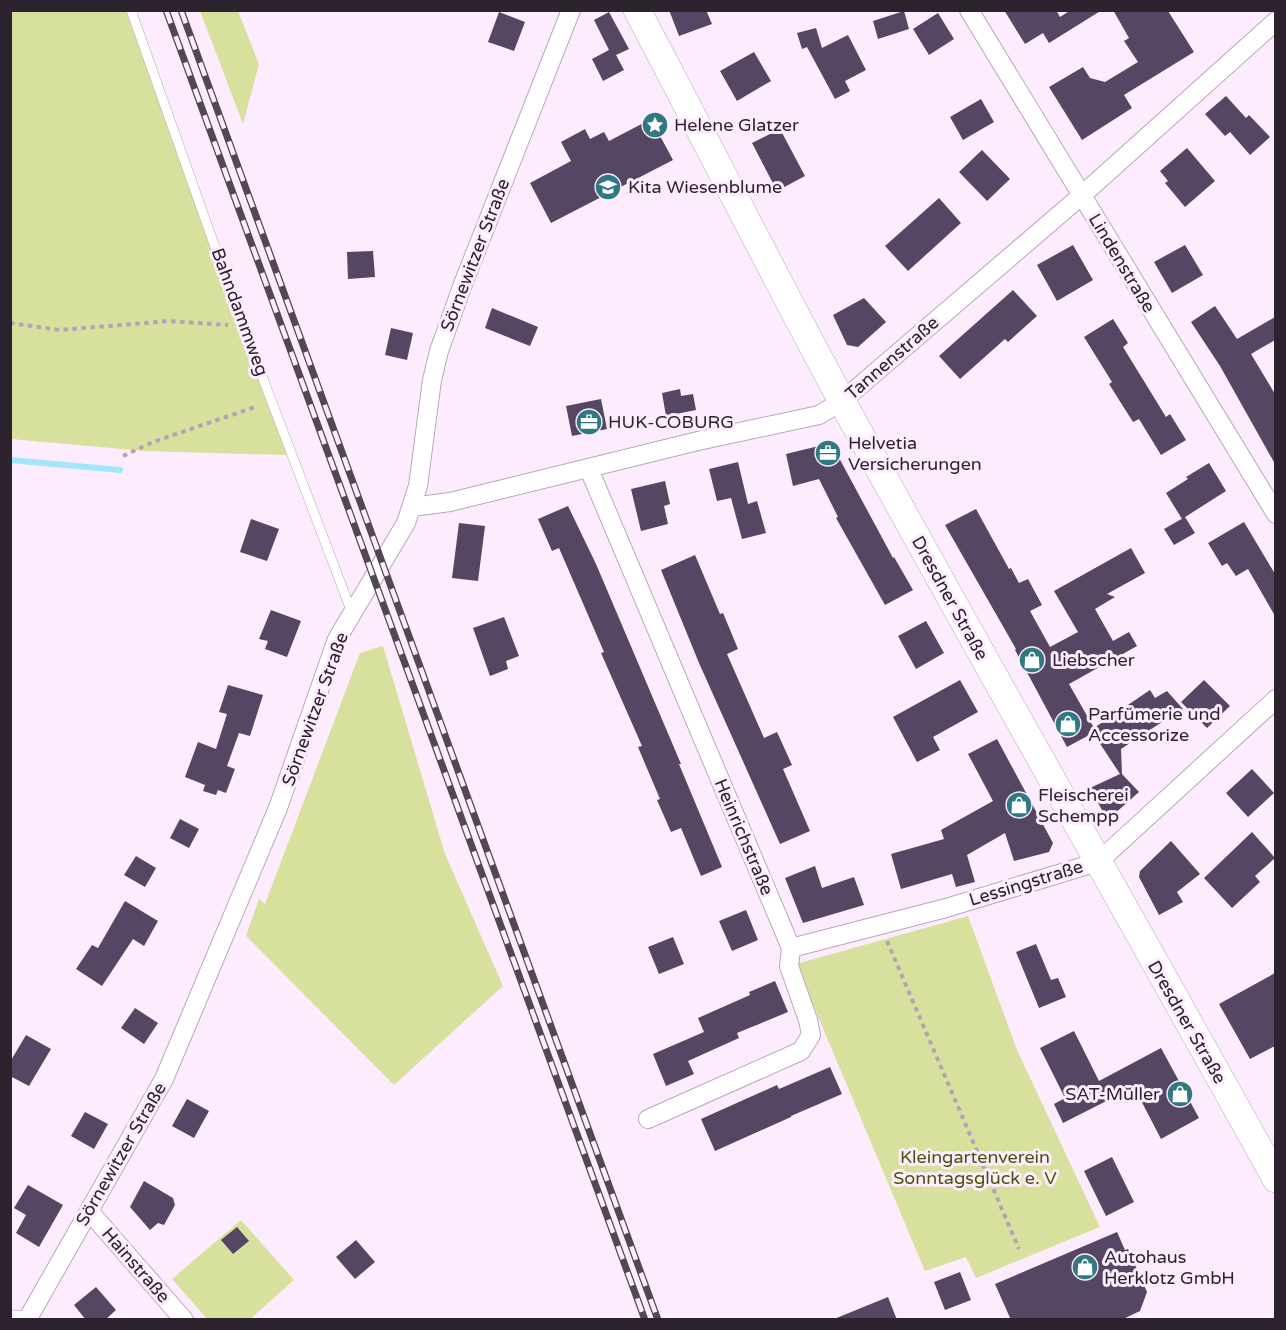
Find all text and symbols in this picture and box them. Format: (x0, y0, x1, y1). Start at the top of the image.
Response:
place icon: Helene Glatzer (640, 110, 670, 140)
place label: Helene Glatzer (674, 114, 799, 136)
school or university icon: Kita Wiesenblume (593, 172, 623, 202)
street label: Sörnewitzer Straße (436, 175, 514, 335)
place label: Kita Wiesenblume (628, 176, 782, 198)
street label: Lindenstraße (1084, 209, 1160, 317)
street label: Bahndammweg (207, 245, 273, 379)
street label: Tannenstraße (841, 312, 943, 404)
office icon: HUK-COBURG (574, 407, 604, 437)
place label: HUK-COBURG (608, 411, 734, 433)
place label: Helvetia Versicherungen (848, 432, 982, 475)
office icon: Helvetia Versicherungen (813, 438, 843, 468)
street label: Dresdner Straße (907, 532, 993, 664)
street label: Sörnewitzer Straße (277, 629, 353, 789)
shop icon: Liebscher (1017, 645, 1047, 675)
place label: Liebscher (1052, 649, 1135, 671)
place label: Parfümerie und Accessorize (1088, 703, 1221, 746)
shop icon: Parfümerie und Accessorize (1053, 709, 1083, 739)
street label: Heinrichstraße (710, 775, 778, 899)
place label: Fleischerei Schempp (1038, 784, 1129, 827)
shop icon: Fleischerei Schempp (1004, 790, 1034, 820)
street label: Lessingstraße (966, 855, 1086, 911)
street label: Dresdner Straße (1143, 956, 1231, 1088)
street label: Sörnewitzer Straße (71, 1078, 171, 1230)
shop icon: SAT-Müller (1165, 1079, 1195, 1109)
place label: SAT-Müller (1065, 1083, 1160, 1105)
park label: Kleingartenverein Sonntagsglück e. V (893, 1146, 1057, 1189)
street label: Hainstraße (97, 1223, 175, 1307)
place label: Autohaus Herklotz GmbH (1104, 1246, 1235, 1289)
shop icon: Autohaus Herklotz GmbH (1070, 1252, 1100, 1282)

